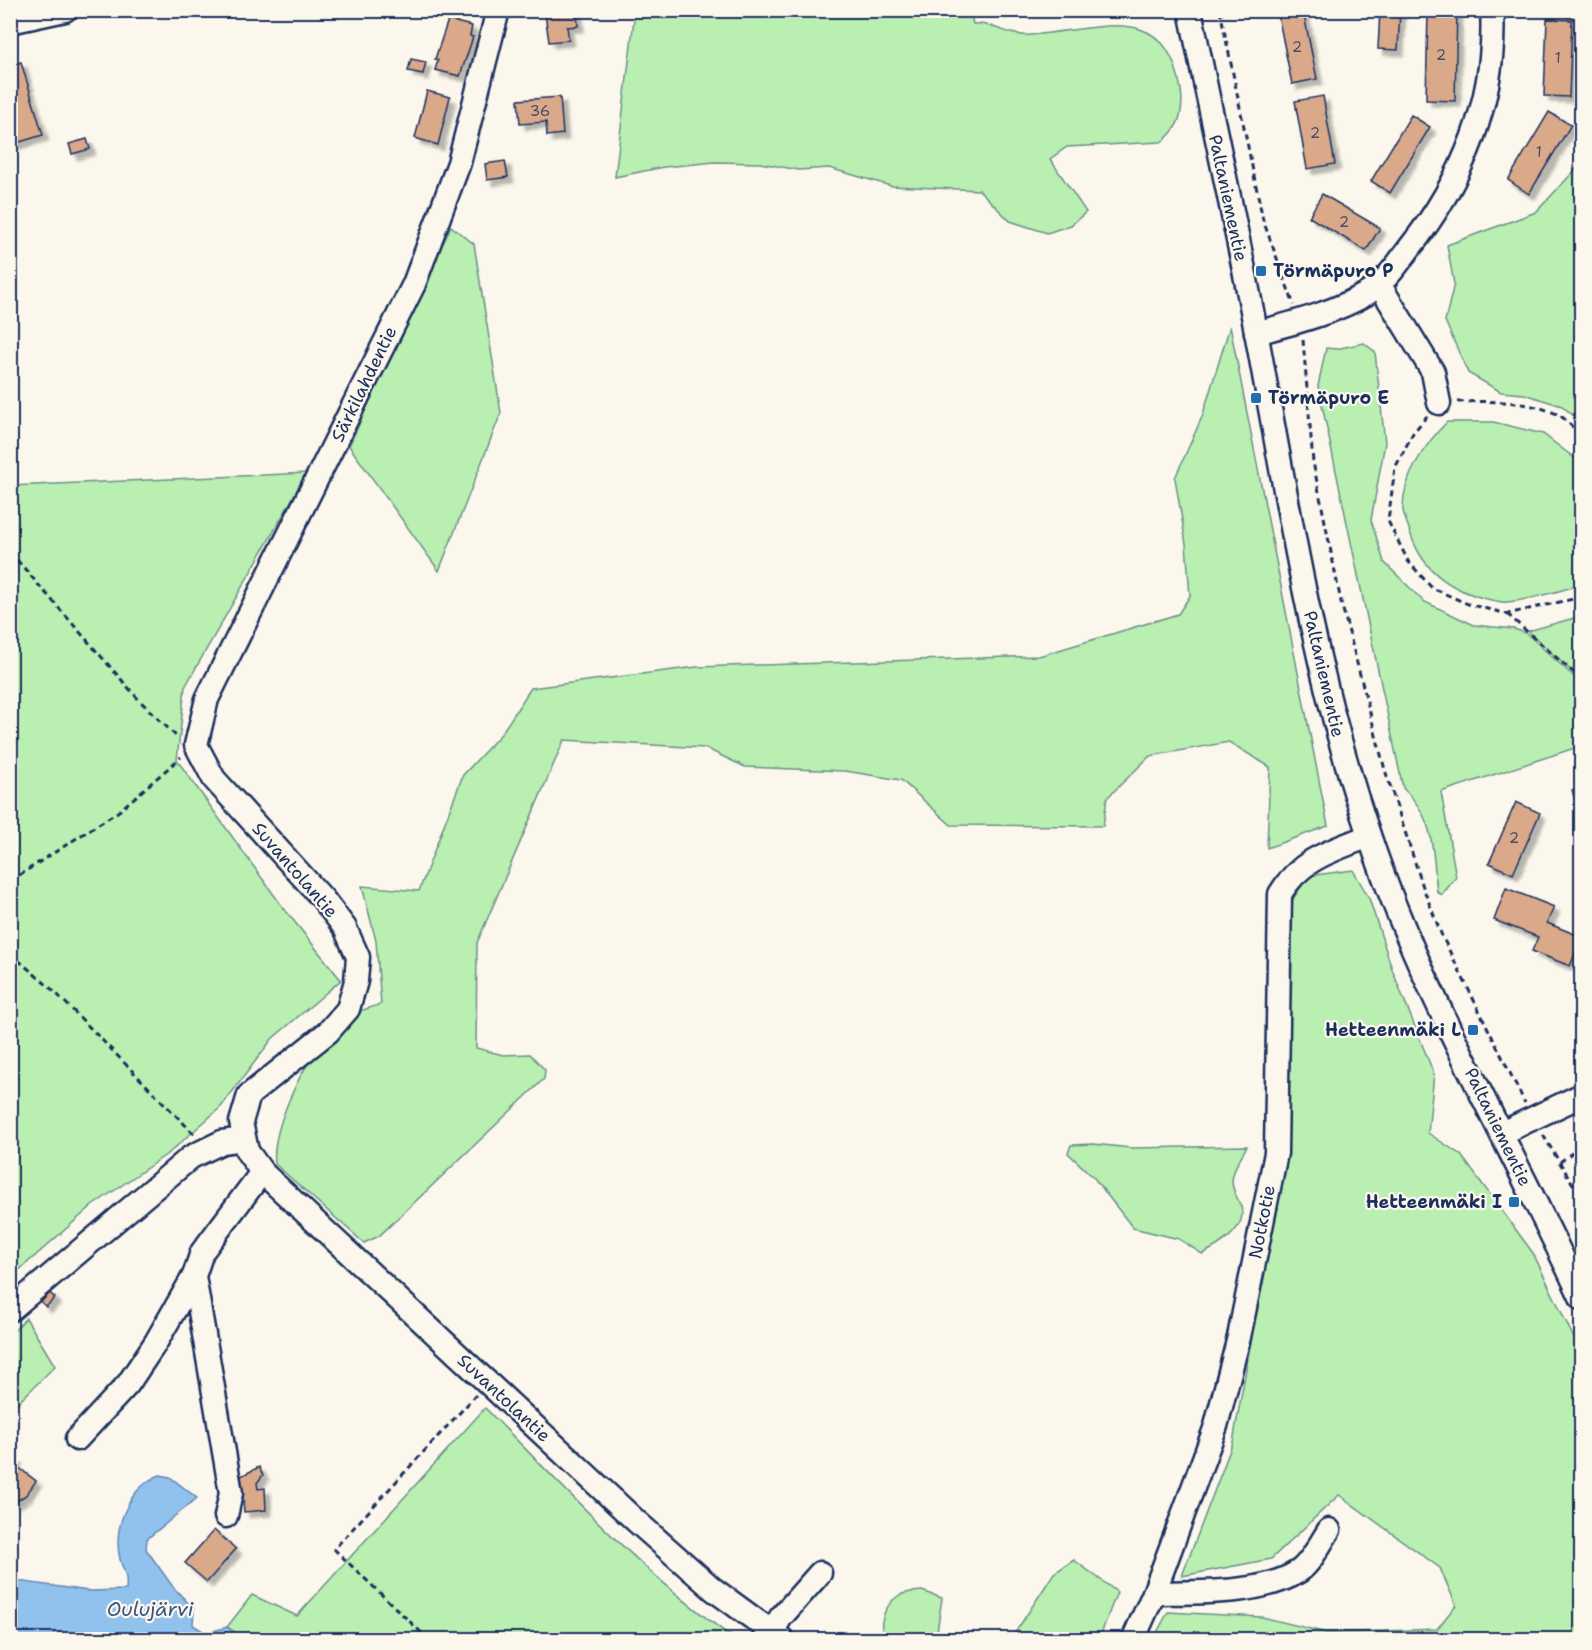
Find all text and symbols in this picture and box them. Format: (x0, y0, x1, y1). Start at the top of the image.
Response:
house number: 2 (1292, 37, 1302, 57)
house number: 2 (1436, 45, 1446, 65)
house number: 1 (1555, 48, 1561, 68)
house number: 36 (530, 101, 550, 121)
house number: 2 (1310, 123, 1320, 143)
street label: Paltaniementie (1203, 132, 1253, 264)
house number: 1 (1536, 142, 1542, 162)
house number: 2 (1339, 212, 1349, 232)
place label: Törmäpuro P (1273, 259, 1394, 283)
marker: Törmäpuro P (1254, 264, 1268, 278)
street label: Särkilahdentie (326, 322, 402, 446)
place label: Törmäpuro E (1268, 386, 1389, 410)
marker: Törmäpuro E (1249, 391, 1263, 405)
street label: Paltaniementie (1298, 609, 1350, 739)
street label: Suvantolantie (247, 817, 343, 923)
house number: 2 (1509, 828, 1519, 848)
place label: Hetteenmäki L (1325, 1018, 1461, 1042)
marker: Hetteenmäki L (1466, 1023, 1480, 1037)
street label: Paltaniementie (1459, 1064, 1537, 1190)
street label: Notkotie (1243, 1183, 1281, 1261)
place label: Hetteenmäki I (1366, 1190, 1502, 1214)
marker: Hetteenmäki I (1507, 1195, 1521, 1209)
street label: Suvantolantie (452, 1349, 556, 1447)
water label: Oulujärvi (107, 1596, 194, 1622)

